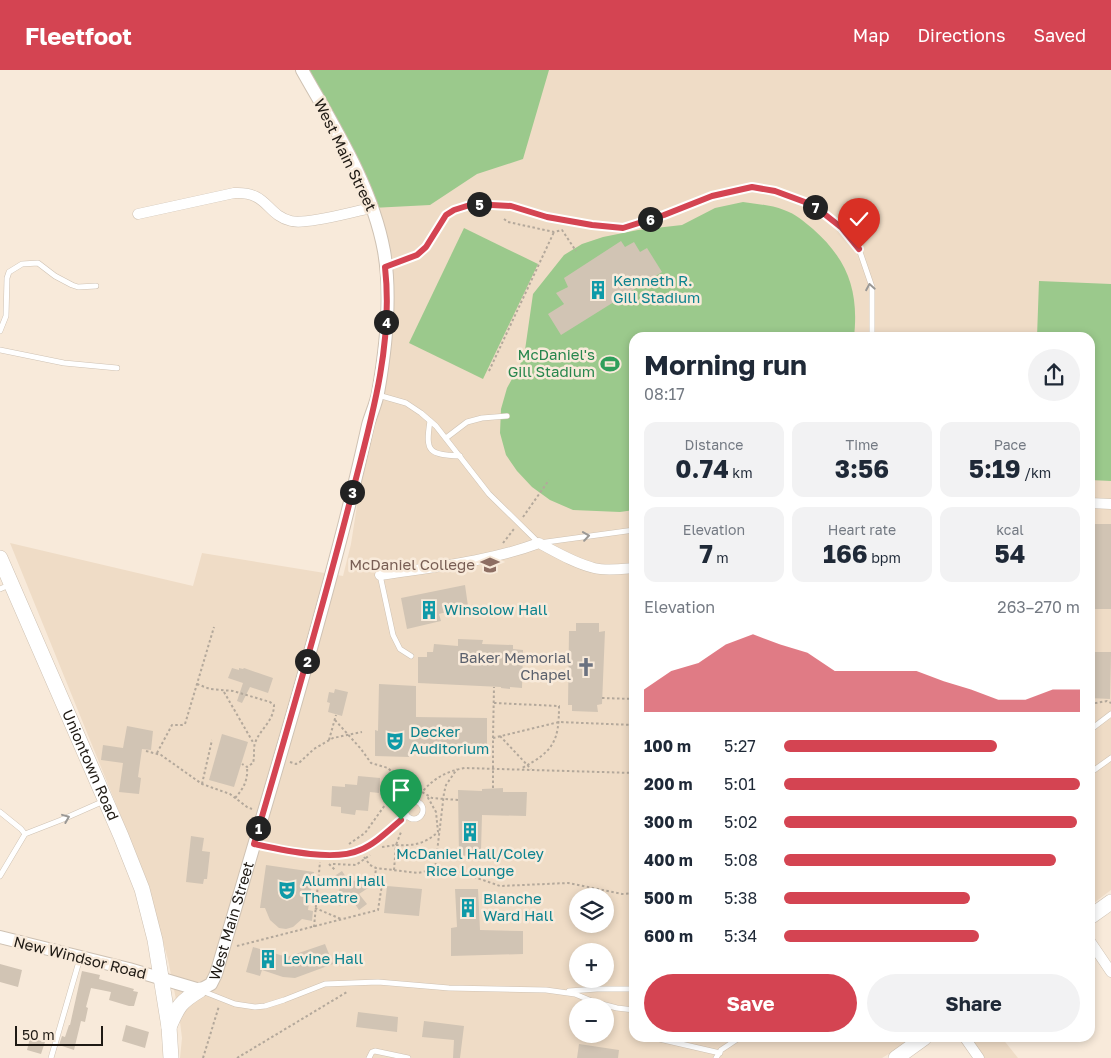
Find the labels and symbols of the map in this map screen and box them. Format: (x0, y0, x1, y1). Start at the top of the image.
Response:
street label: West Main Street (311, 95, 381, 214)
pin: 5 (466, 192, 492, 216)
pin: 7 (802, 194, 828, 220)
pin (838, 198, 880, 249)
pin: 6 (638, 206, 662, 232)
place label: Kenneth R. Gill Stadium (613, 271, 700, 306)
building icon: Kenneth R. Gill Stadium (587, 279, 609, 301)
one-way arrow (866, 282, 876, 291)
pin: 4 (374, 310, 398, 334)
place label: McDaniel's Gill Stadium (508, 345, 595, 380)
sports icon: McDaniel's Gill Stadium (599, 353, 621, 375)
pin: 3 (340, 480, 364, 504)
one-way arrow (582, 532, 591, 542)
school or university icon: McDaniel College (479, 554, 501, 576)
place label: McDaniel College (349, 555, 475, 573)
building icon: Winsolow Hall (418, 599, 440, 621)
place label: Winsolow Hall (444, 600, 548, 618)
pin: 2 (294, 648, 320, 674)
place label: Baker Memorial Chapel (459, 648, 571, 683)
church icon: Baker Memorial Chapel (575, 656, 597, 678)
street label: Uniontown Road (59, 707, 123, 823)
place label: Decker Auditorium (410, 722, 489, 757)
theatre icon: Decker Auditorium (384, 730, 406, 752)
pin (380, 769, 422, 820)
one-way arrow (61, 814, 69, 824)
pin: 1 (246, 816, 270, 840)
building icon: McDaniel Hall/Coley Rice Lounge (459, 821, 481, 843)
place label: McDaniel Hall/Coley Rice Lounge (396, 844, 545, 879)
street label: West Main Street (205, 859, 257, 982)
place label: Alumni Hall Theatre (302, 871, 386, 906)
theatre icon: Alumni Hall Theatre (276, 879, 298, 901)
place label: Blanche Ward Hall (483, 889, 554, 924)
building icon: Blanche Ward Hall (457, 897, 479, 919)
street label: New Windsor Road (12, 932, 148, 982)
building icon: Levine Hall (257, 948, 279, 970)
place label: Levine Hall (283, 949, 364, 967)
scale bar (15, 1023, 102, 1046)

